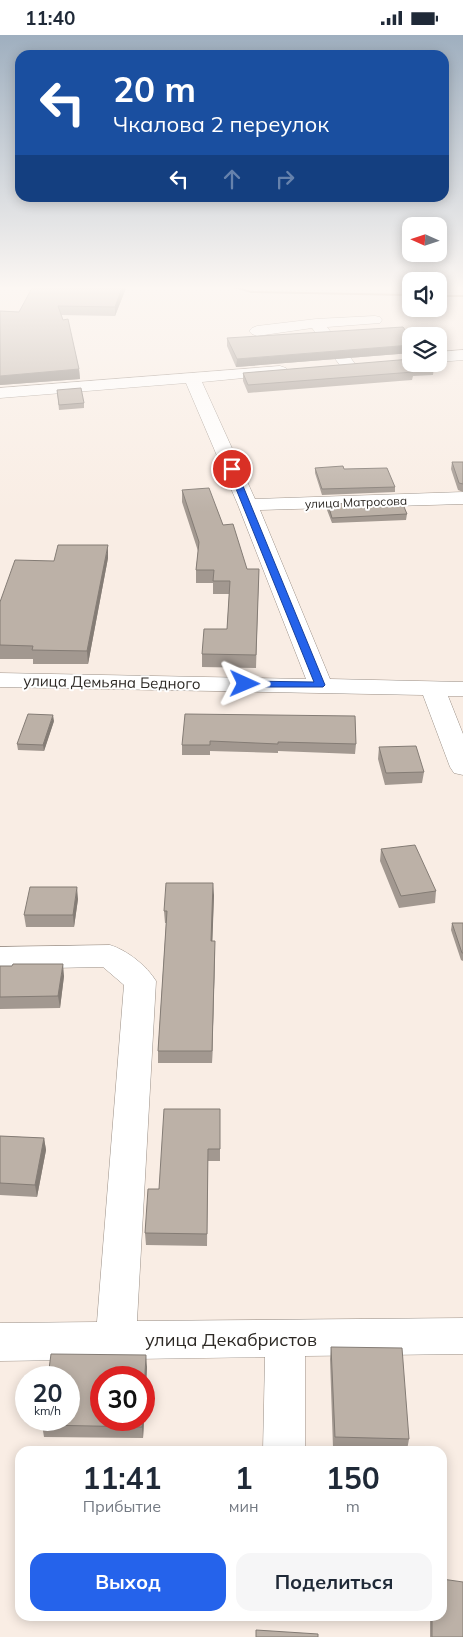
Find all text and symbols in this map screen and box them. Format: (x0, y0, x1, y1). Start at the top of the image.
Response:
text: 11:40 (25, 6, 75, 30)
text: 20 m (113, 67, 196, 111)
icon: left (30, 70, 95, 135)
text: Чкалова 2 переулок (113, 110, 329, 138)
icon: left (165, 165, 193, 193)
icon: ahead (218, 165, 246, 193)
icon: right (271, 165, 299, 193)
north arrow (402, 217, 448, 263)
map controls (402, 217, 447, 372)
button: sound (402, 272, 447, 317)
button: layers (402, 327, 447, 372)
pin (211, 448, 253, 490)
icon: arrive (218, 455, 246, 483)
street label: улица Матросова (305, 493, 407, 511)
position arrow (218, 657, 270, 709)
street label: улица Демьяна Бедного (23, 671, 201, 693)
street label: улица Декабристов (145, 1328, 317, 1351)
speed limit sign: 30 (90, 1366, 155, 1431)
text: 20 (32, 1377, 63, 1408)
text: km/h (34, 1403, 61, 1418)
text: 11:41 (82, 1459, 162, 1497)
text: 1 (235, 1459, 253, 1497)
text: 150 (326, 1459, 380, 1497)
text: Прибытие (83, 1496, 161, 1516)
text: мин (229, 1496, 259, 1516)
text: m (346, 1496, 360, 1516)
button: Выход (30, 1553, 226, 1611)
button: Поделиться (236, 1553, 432, 1611)

